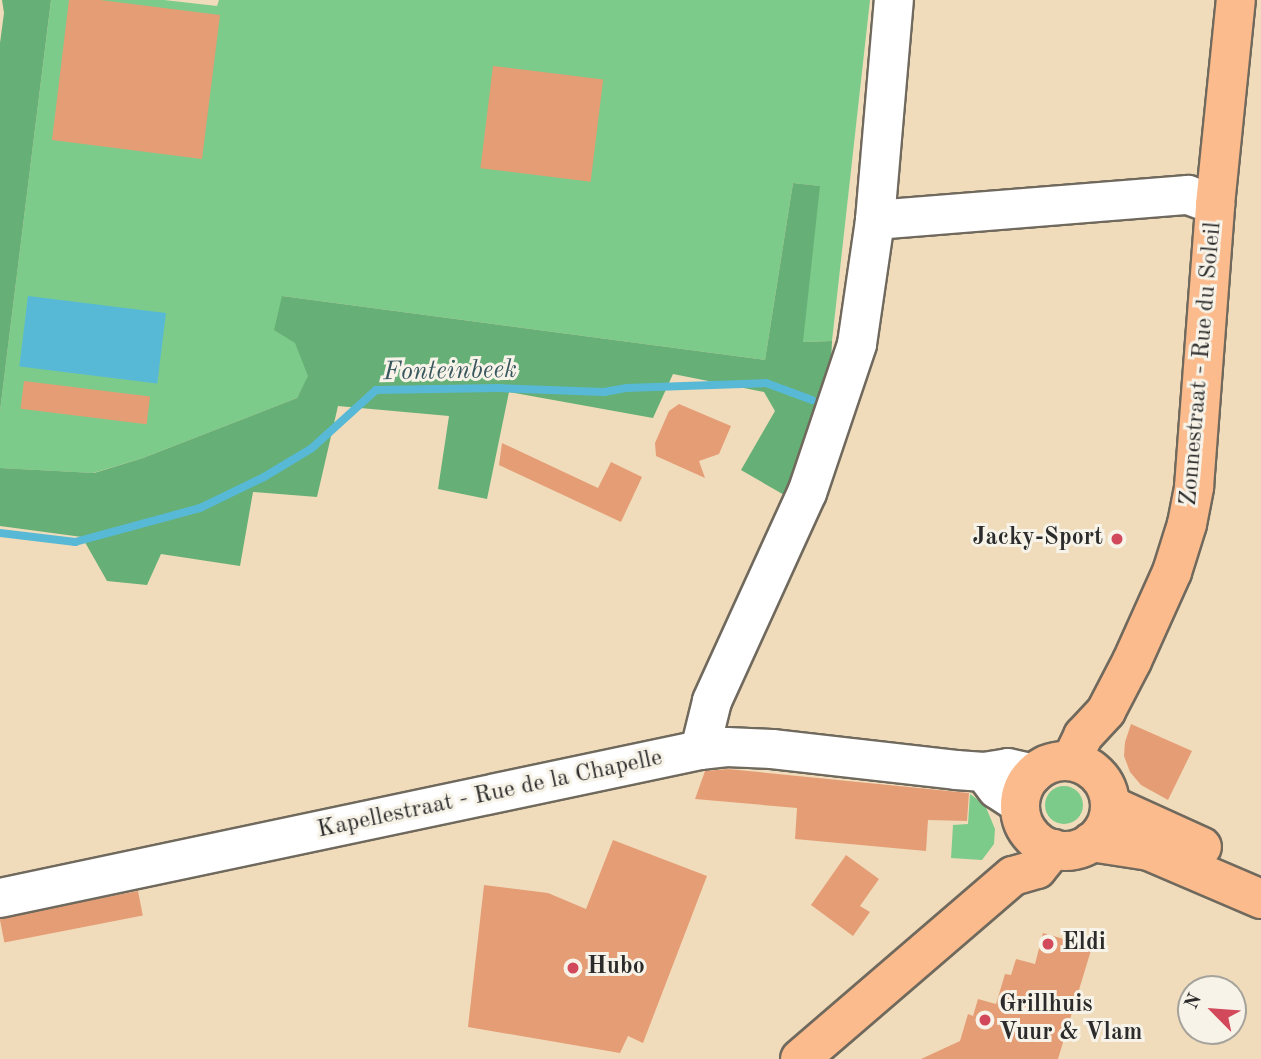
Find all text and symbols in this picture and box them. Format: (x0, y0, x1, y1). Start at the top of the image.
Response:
street label: Zonnestraat - Rue du Soleil (1175, 221, 1229, 507)
water label: Fonteinbeek (383, 355, 517, 389)
place label: Jacky-Sport (973, 525, 1103, 553)
marker: Jacky-Sport (1109, 531, 1125, 547)
street label: Kapellestraat - Rue de la Chapelle (315, 744, 665, 846)
place label: Eldi (1062, 930, 1106, 958)
marker: Eldi (1040, 936, 1056, 952)
place label: Hubo (587, 954, 645, 982)
marker: Hubo (565, 960, 581, 976)
north arrow (1177, 975, 1247, 1045)
text: N (1183, 991, 1206, 1012)
place label: Grillhuis Vuur & Vlam (999, 992, 1142, 1048)
marker: Grillhuis Vuur & Vlam (977, 1012, 993, 1028)

